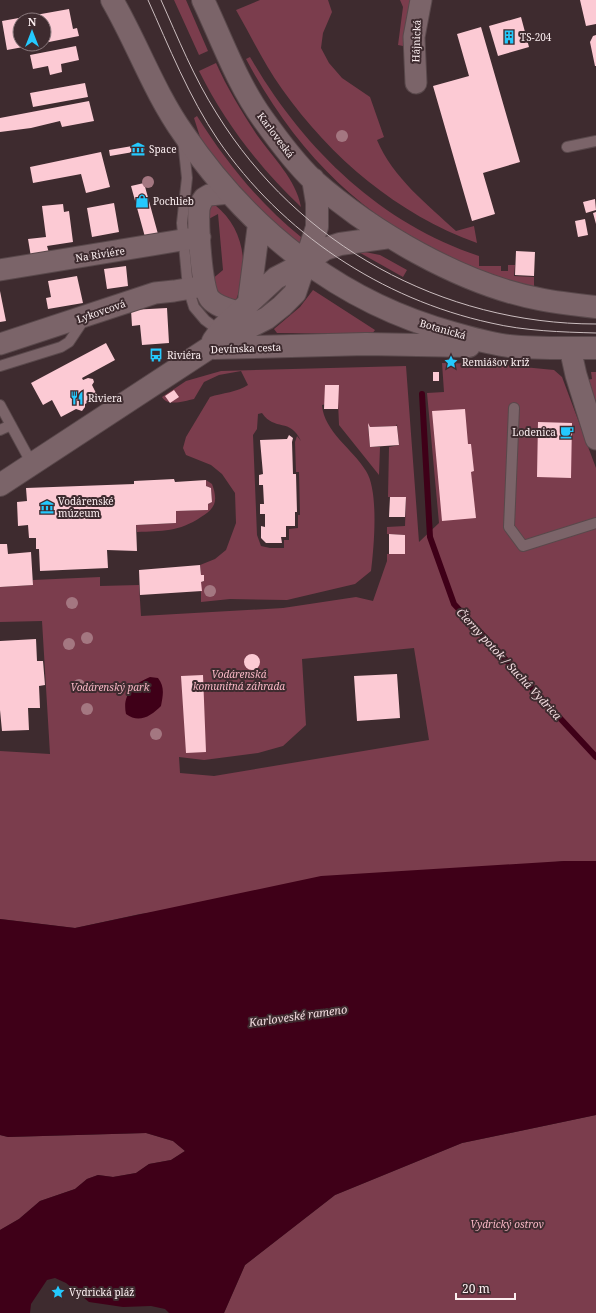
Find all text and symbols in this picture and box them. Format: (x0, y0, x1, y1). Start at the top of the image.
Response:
north arrow (12, 12, 52, 52)
text: N (28, 14, 37, 29)
street label: Hájnická (408, 19, 424, 63)
building icon: TS-204 (501, 29, 517, 45)
place label: TS-204 (520, 30, 552, 44)
street label: Karloveská (254, 109, 298, 161)
museum icon: Space (130, 141, 146, 157)
place label: Space (149, 142, 176, 156)
shop icon: Pochlieb (134, 193, 150, 209)
place label: Pochlieb (153, 194, 194, 208)
street label: Na Riviére (74, 243, 126, 265)
street label: Lykovcová (75, 296, 128, 326)
street label: Botanická (418, 316, 468, 342)
street label: Devínska cesta (210, 340, 282, 356)
bus stop icon: Riviéra (148, 347, 164, 363)
place label: Riviéra (167, 348, 202, 362)
place icon: Remiášov kríž (443, 354, 459, 370)
place label: Remiášov kríž (462, 355, 530, 369)
restaurant icon: Riviera (69, 390, 85, 406)
place label: Riviera (88, 391, 123, 405)
cafe icon: Lodenica (559, 424, 575, 440)
place label: Lodenica (512, 425, 556, 439)
place label: Vodárenské múzeum (58, 494, 114, 520)
museum icon: Vodárenské múzeum (39, 499, 55, 515)
water label: Čierny potok / Suchá Vydrica (454, 605, 566, 723)
park label: Vodárenská komunitná záhrada (193, 667, 285, 693)
park label: Vodárenský park (70, 680, 150, 694)
water label: Karloveské rameno (247, 1001, 348, 1030)
park label: Vydrický ostrov (470, 1217, 544, 1231)
scale bar (456, 1275, 515, 1301)
text: 20 m (462, 1280, 490, 1297)
place icon: Vydrická pláž (50, 1284, 66, 1300)
place label: Vydrická pláž (69, 1285, 134, 1299)

